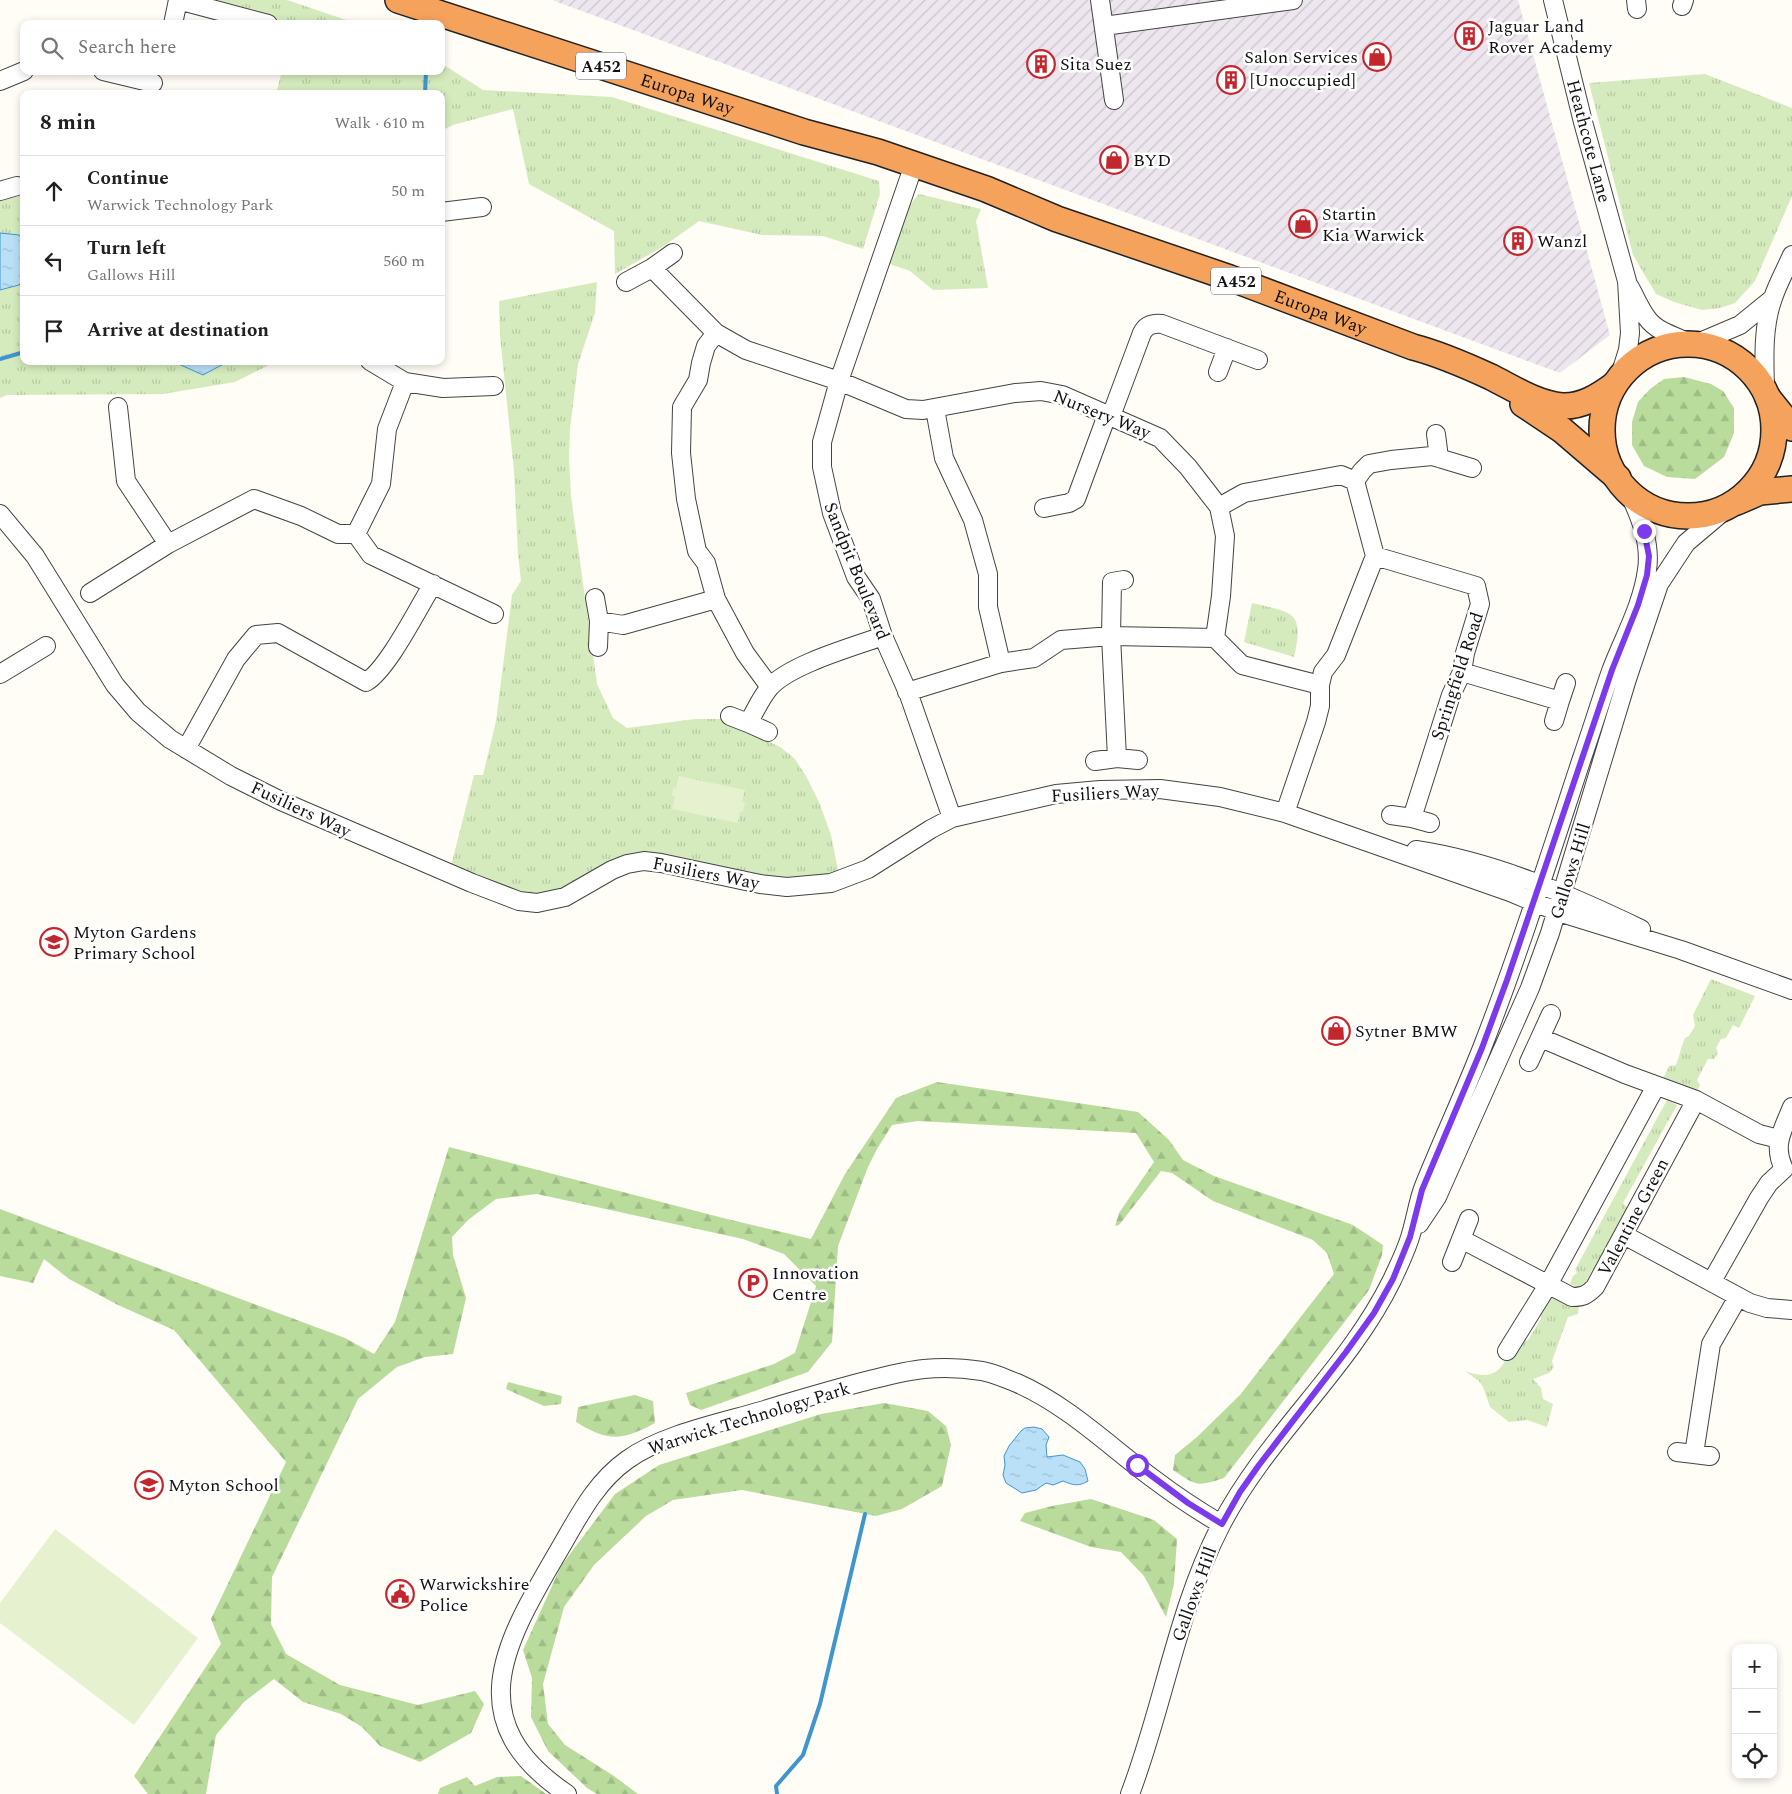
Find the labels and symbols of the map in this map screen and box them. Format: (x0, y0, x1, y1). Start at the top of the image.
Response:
place label: Jaguar Land Rover Academy (1488, 13, 1613, 61)
building icon: Jaguar Land Rover Academy (1454, 21, 1484, 51)
shop icon: Salon Services (1362, 42, 1392, 72)
place label: Salon Services (1244, 44, 1358, 71)
building icon: Sita Suez (1026, 49, 1056, 79)
place label: Sita Suez (1060, 51, 1132, 78)
road number: A452 (576, 52, 626, 80)
building icon: [Unoccupied] (1216, 65, 1246, 95)
street label: Europa Way (637, 67, 739, 123)
place label: [Unoccupied] (1250, 67, 1355, 94)
street label: Heathcote Lane (1559, 77, 1618, 206)
shop icon: BYD (1099, 145, 1129, 175)
place label: BYD (1133, 147, 1171, 174)
place label: Startin Kia Warwick (1322, 201, 1425, 249)
shop icon: Startin Kia Warwick (1288, 209, 1318, 239)
building icon: Wanzl (1503, 226, 1533, 256)
place label: Wanzl (1537, 228, 1587, 255)
road number: A452 (1211, 268, 1261, 294)
street label: Europa Way (1270, 283, 1371, 343)
street label: Nursery Way (1049, 383, 1156, 447)
street label: Sandpit Boulevard (817, 498, 896, 644)
route end (1633, 520, 1656, 543)
street label: Springfield Road (1424, 608, 1491, 744)
street label: Fusiliers Way (246, 774, 357, 845)
street label: Fusiliers Way (1050, 777, 1161, 810)
street label: Gallows Hill (1543, 820, 1598, 923)
street label: Fusiliers Way (650, 850, 763, 897)
place label: Myton Gardens Primary School (73, 919, 197, 967)
school or university icon: Myton Gardens Primary School (39, 927, 69, 957)
shop icon: Sytner BMW (1321, 1016, 1351, 1046)
place label: Sytner BMW (1355, 1018, 1458, 1045)
street label: Valentine Green (1591, 1153, 1676, 1281)
place label: Innovation Centre (772, 1260, 859, 1308)
parking icon: Innovation Centre (738, 1268, 768, 1298)
street label: Warwick Technology Park (645, 1375, 853, 1462)
route start (1126, 1454, 1149, 1477)
school or university icon: Myton School (134, 1470, 164, 1500)
place label: Myton School (168, 1472, 279, 1499)
street label: Gallows Hill (1165, 1543, 1224, 1646)
place label: Warwickshire Police (419, 1571, 529, 1619)
public building icon: Warwickshire Police (385, 1579, 415, 1609)

